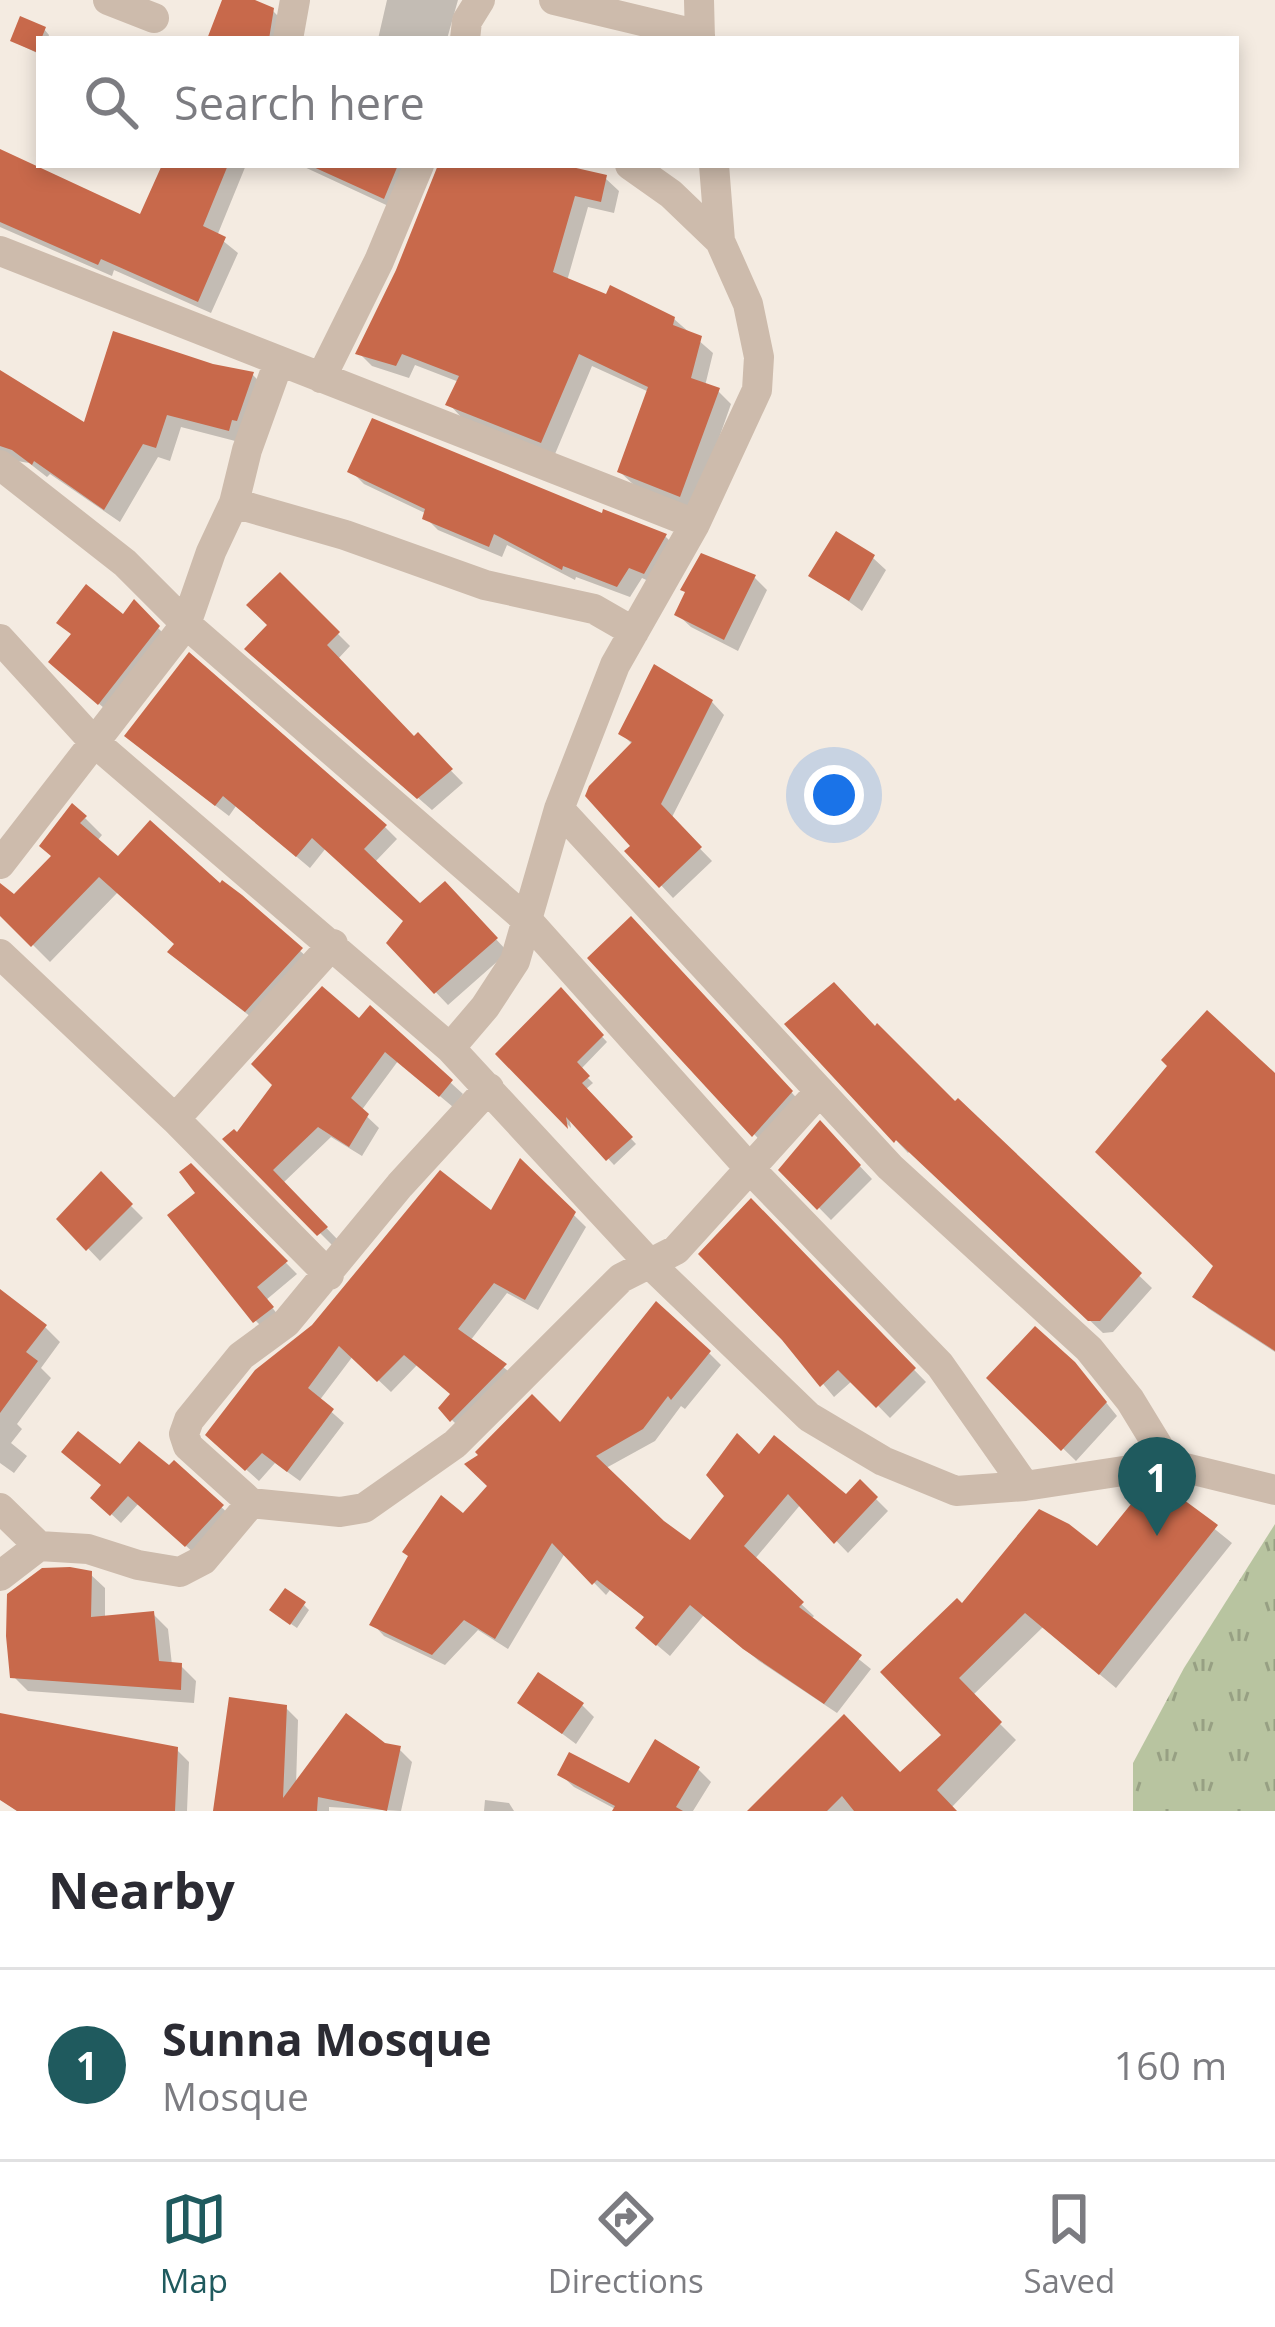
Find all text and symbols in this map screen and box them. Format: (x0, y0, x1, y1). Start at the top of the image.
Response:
search box (36, 36, 1239, 168)
icon: search (78, 69, 144, 135)
text: Search here (174, 72, 425, 133)
your location (804, 765, 864, 825)
pin: 1 (1118, 1437, 1196, 1536)
text: Nearby (48, 1854, 235, 1924)
text: Sunna Mosque (162, 2008, 492, 2069)
text: 1 (76, 2038, 98, 2091)
text: 160 m (1114, 2038, 1227, 2091)
text: Mosque (162, 2069, 309, 2122)
tab: Map (160, 2186, 228, 2303)
tab: Directions (548, 2186, 704, 2303)
tab: Saved (1023, 2186, 1115, 2303)

